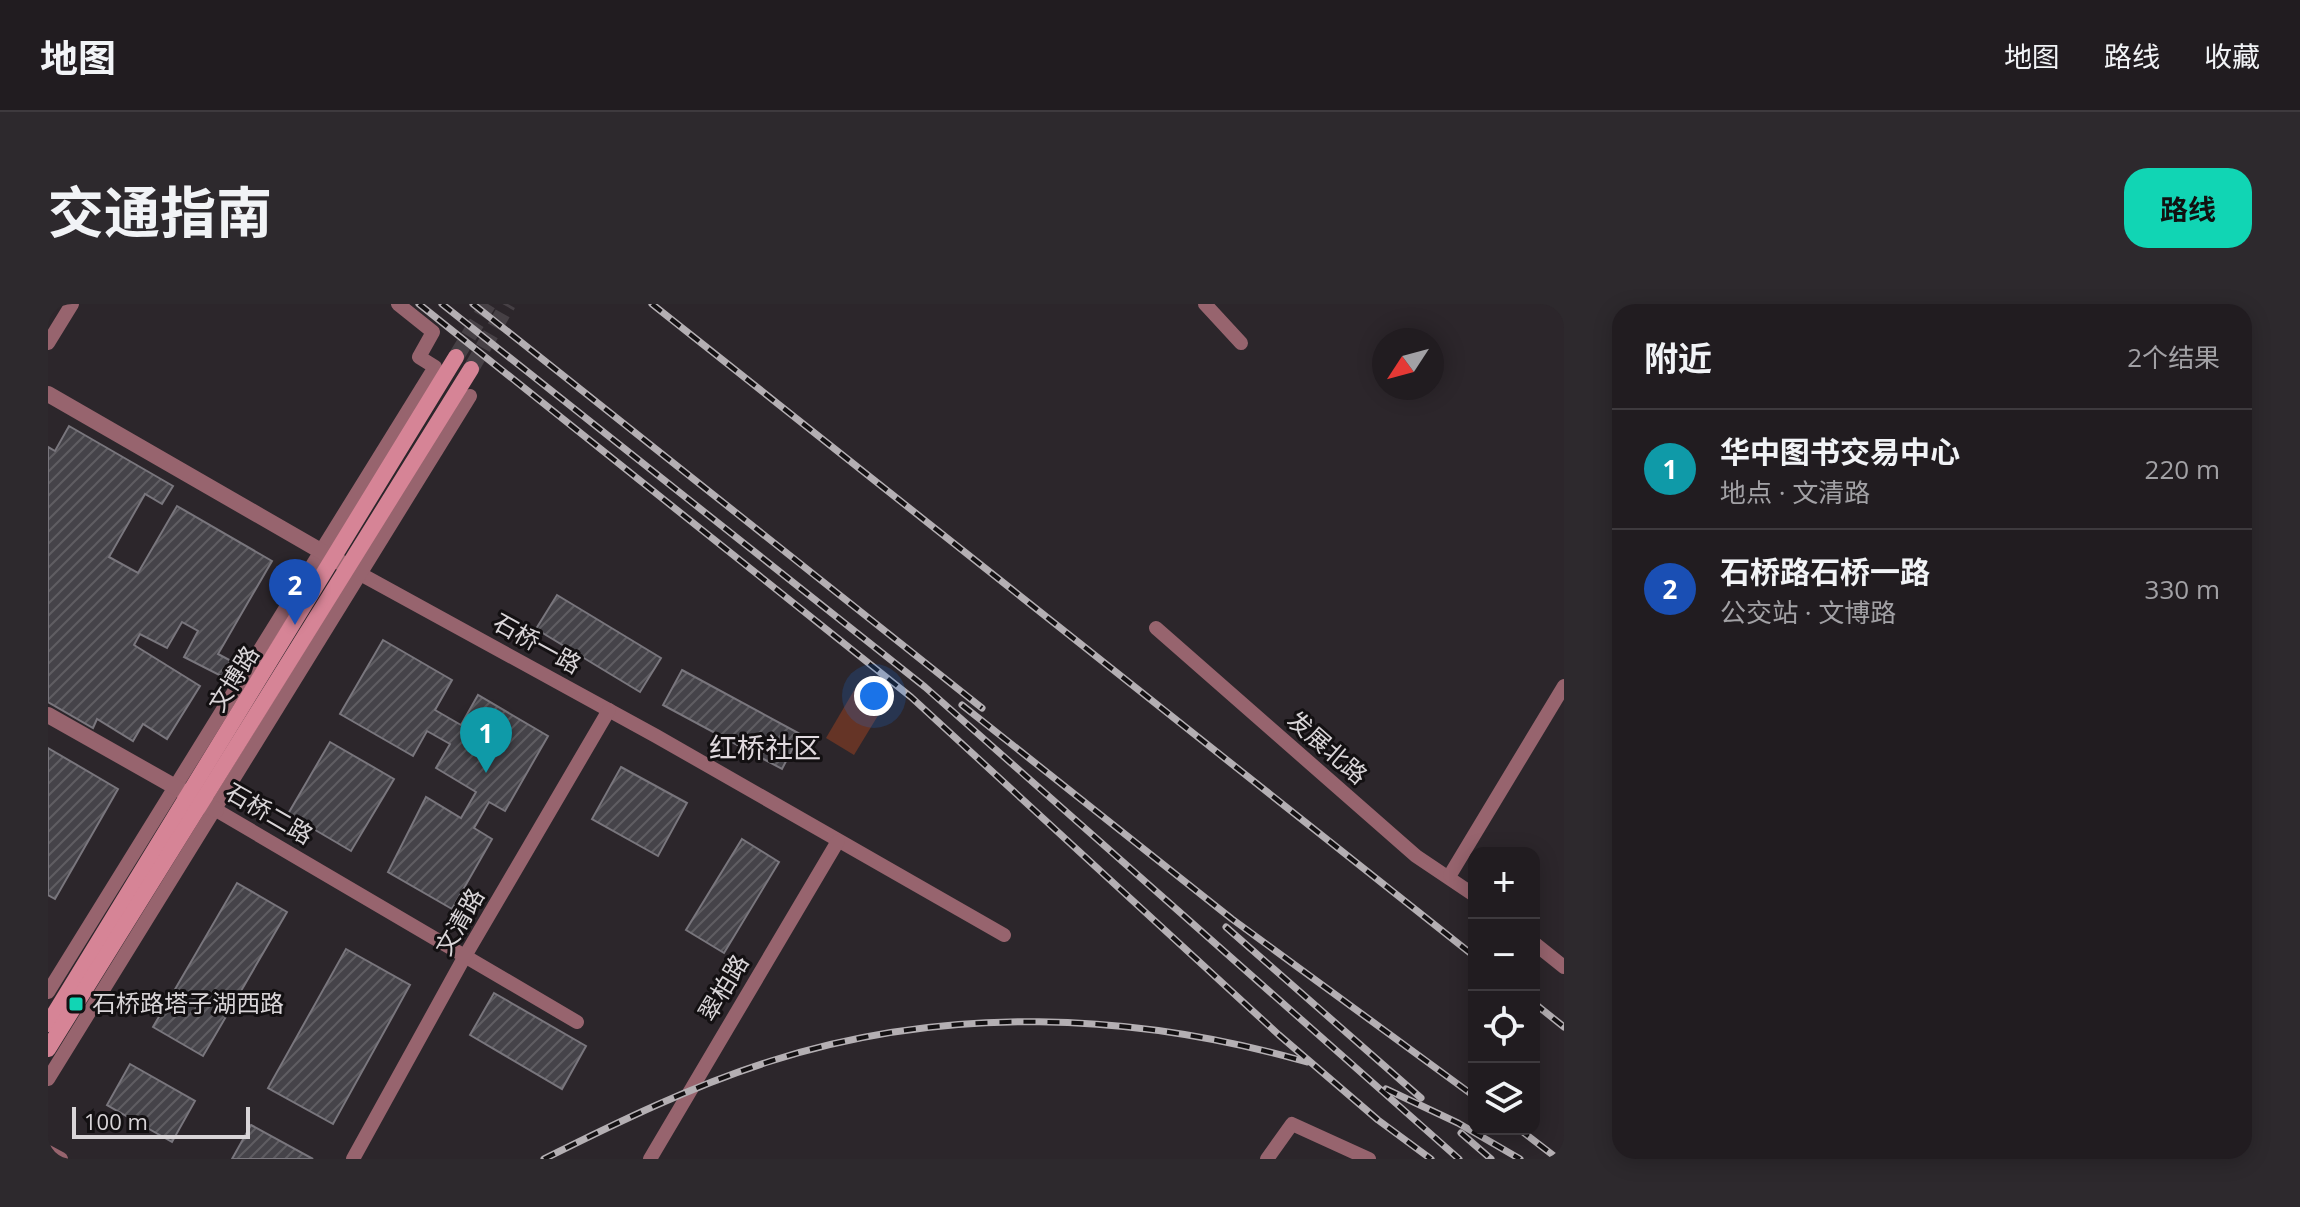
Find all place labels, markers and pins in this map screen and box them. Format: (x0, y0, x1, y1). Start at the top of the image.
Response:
pin: 2 (269, 559, 321, 625)
pin: 1 (460, 707, 512, 773)
place label: 石桥路塔子湖西路 (92, 986, 284, 1019)
marker: 石桥路塔子湖西路 (67, 995, 85, 1013)

